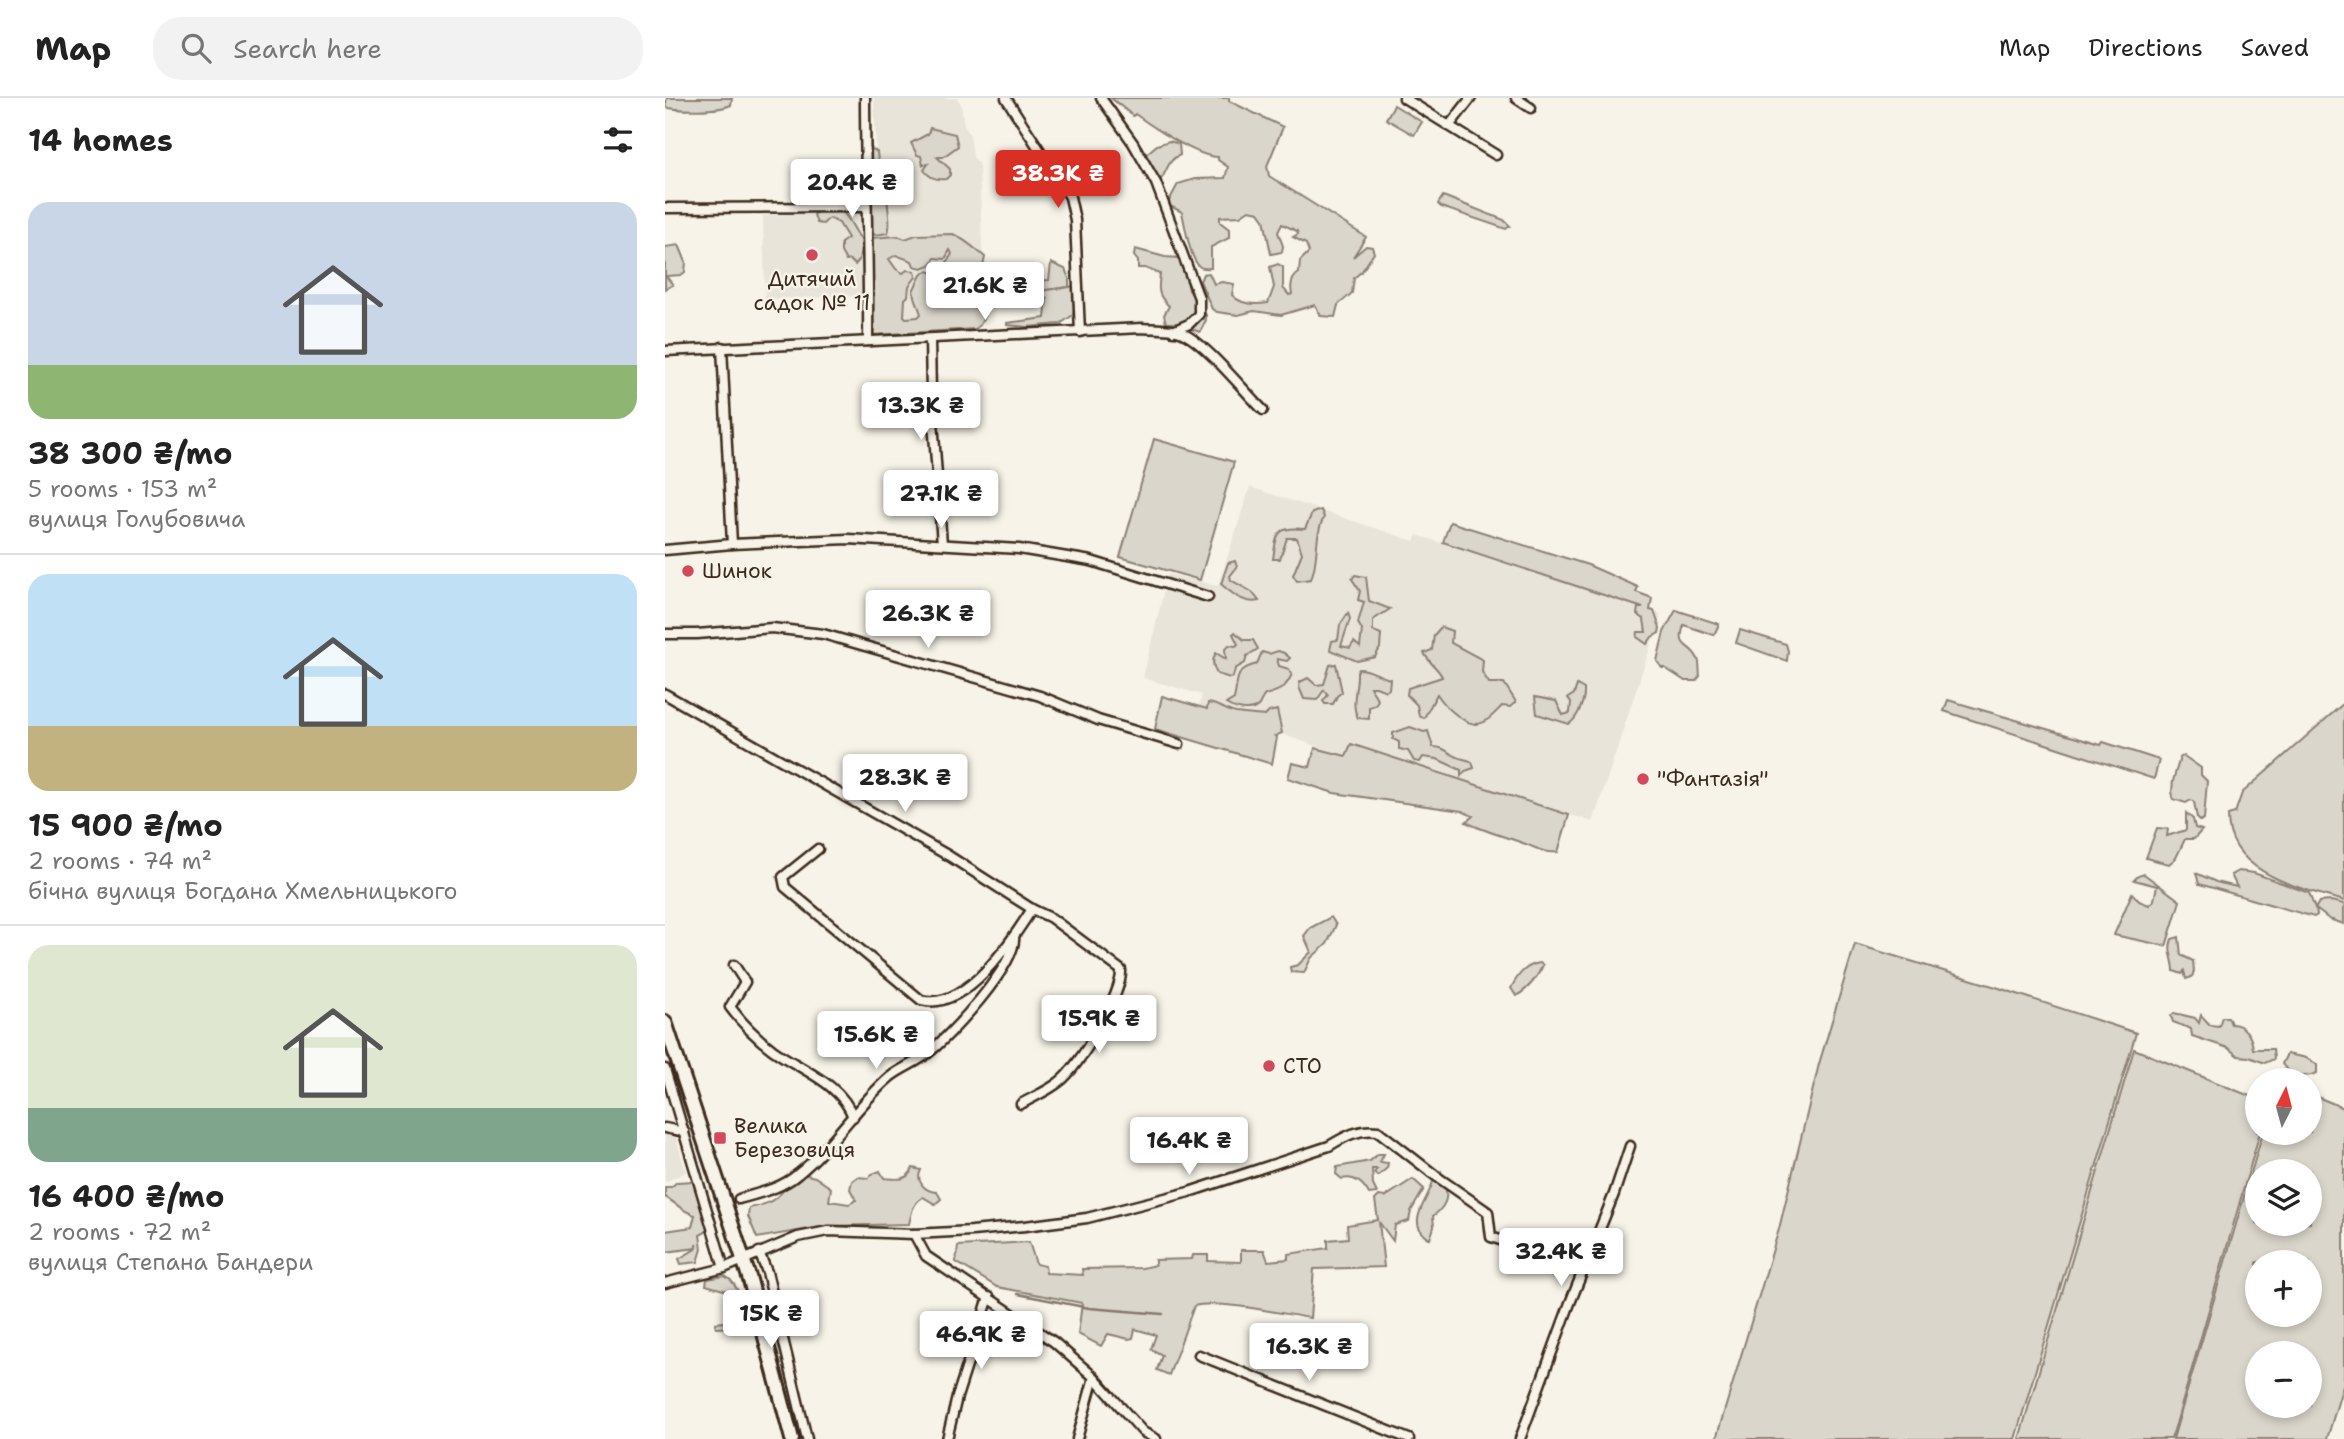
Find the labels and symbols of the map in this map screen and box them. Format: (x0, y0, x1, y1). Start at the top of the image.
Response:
pin: 38.3K ₴ (993, 150, 1123, 210)
pin: 20.4K ₴ (787, 159, 917, 219)
marker: Дитячий садок № 11 (804, 247, 820, 263)
pin: 21.6K ₴ (920, 262, 1050, 322)
place label: Дитячий садок № 11 (754, 265, 870, 317)
pin: 13.3K ₴ (856, 382, 986, 442)
pin: 27.1K ₴ (876, 470, 1006, 530)
place label: Шинок (702, 557, 772, 585)
marker: Шинок (680, 563, 696, 579)
pin: 26.3K ₴ (863, 590, 993, 650)
pin: 28.3K ₴ (840, 754, 970, 814)
place label: "Фантазія" (1657, 765, 1769, 793)
marker: "Фантазія" (1635, 771, 1651, 787)
pin: 15.9K ₴ (1034, 996, 1164, 1055)
pin: 15.6K ₴ (811, 1012, 941, 1071)
place label: СТО (1283, 1052, 1322, 1080)
marker: СТО (1261, 1058, 1277, 1074)
north arrow (2245, 1068, 2322, 1144)
place label: Велика Березовиця (734, 1112, 855, 1164)
pin: 16.4K ₴ (1124, 1118, 1254, 1177)
marker: Велика Березовиця (712, 1130, 728, 1146)
pin: 32.4K ₴ (1496, 1228, 1626, 1288)
pin: 15K ₴ (722, 1290, 820, 1350)
pin: 46.9K ₴ (916, 1312, 1046, 1371)
pin: 16.3K ₴ (1244, 1324, 1374, 1383)

